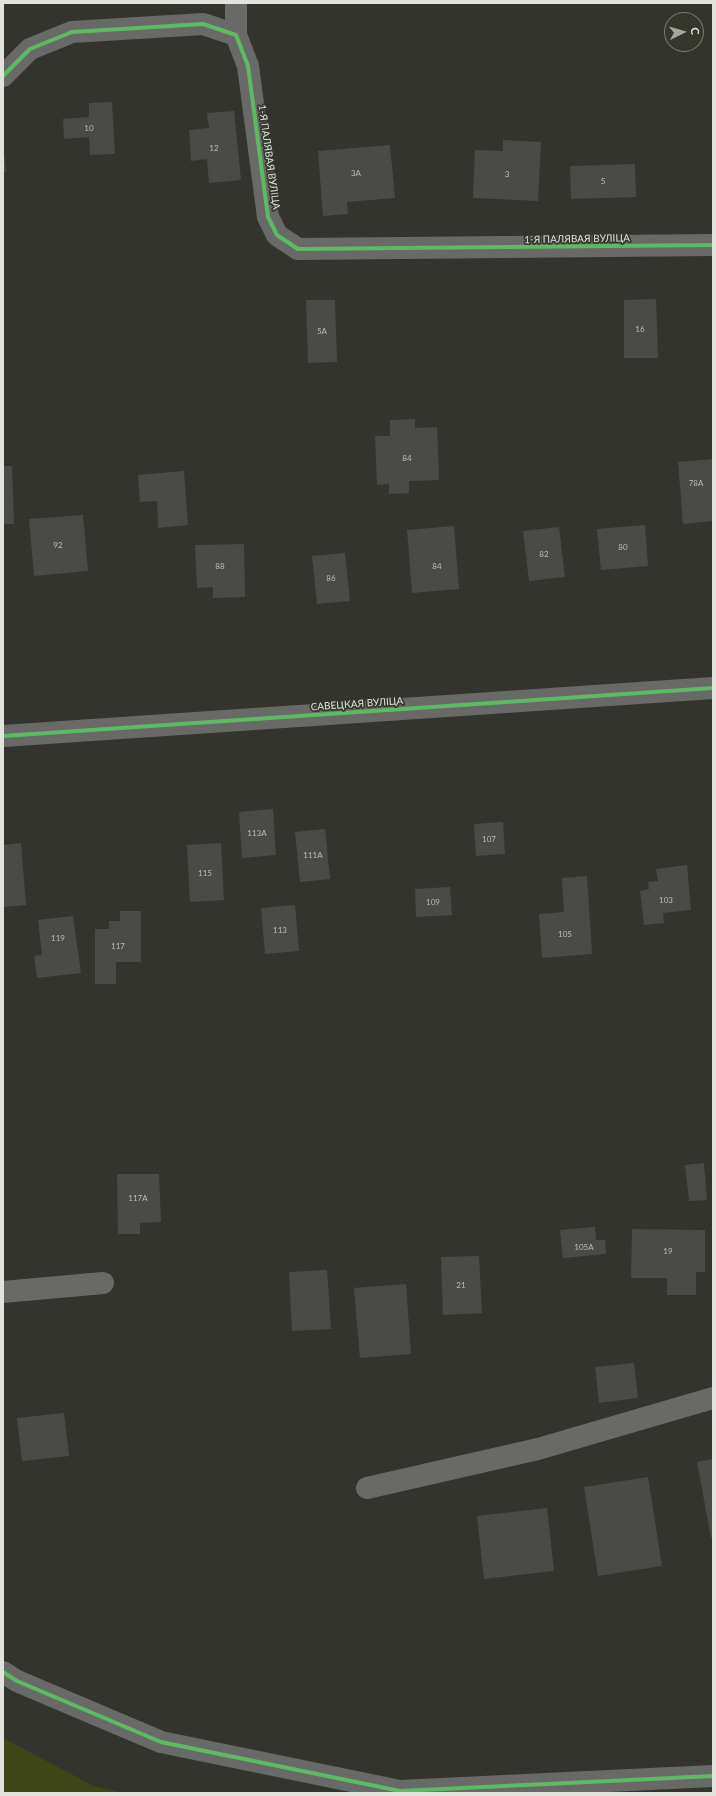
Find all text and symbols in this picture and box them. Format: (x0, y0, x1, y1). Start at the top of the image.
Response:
north arrow (664, 12, 704, 52)
text: С (689, 27, 702, 35)
street label: 1-Я ПАЛЯВАЯ ВУЛІЦА (256, 104, 282, 210)
house number: 10 (84, 123, 94, 133)
house number: 12 (209, 143, 219, 153)
house number: 3А (351, 168, 361, 178)
house number: 3 (505, 169, 509, 179)
house number: 5 (601, 176, 605, 186)
street label: 1-Я ПАЛЯВАЯ ВУЛІЦА (524, 232, 630, 246)
house number: 16 (635, 324, 645, 334)
house number: 5А (317, 326, 327, 336)
house number: 84 (402, 453, 412, 463)
house number: 78А (689, 478, 703, 488)
house number: 92 (53, 540, 63, 550)
house number: 80 (618, 542, 628, 552)
house number: 82 (539, 549, 549, 559)
house number: 88 (215, 561, 225, 571)
house number: 84 (432, 561, 442, 571)
house number: 86 (326, 573, 336, 583)
street label: САВЕЦКАЯ ВУЛІЦА (310, 695, 404, 713)
house number: 113А (247, 828, 267, 838)
house number: 107 (482, 834, 496, 844)
house number: 111А (303, 850, 323, 860)
house number: 115 (198, 868, 212, 878)
house number: 103 (659, 895, 673, 905)
house number: 109 (426, 897, 440, 907)
house number: 113 (273, 925, 287, 935)
house number: 105 (558, 929, 572, 939)
house number: 119 (51, 933, 65, 943)
house number: 117 (111, 941, 125, 951)
house number: 117А (128, 1193, 148, 1203)
house number: 105А (574, 1242, 594, 1252)
house number: 19 (663, 1246, 673, 1256)
house number: 21 (456, 1280, 466, 1290)

